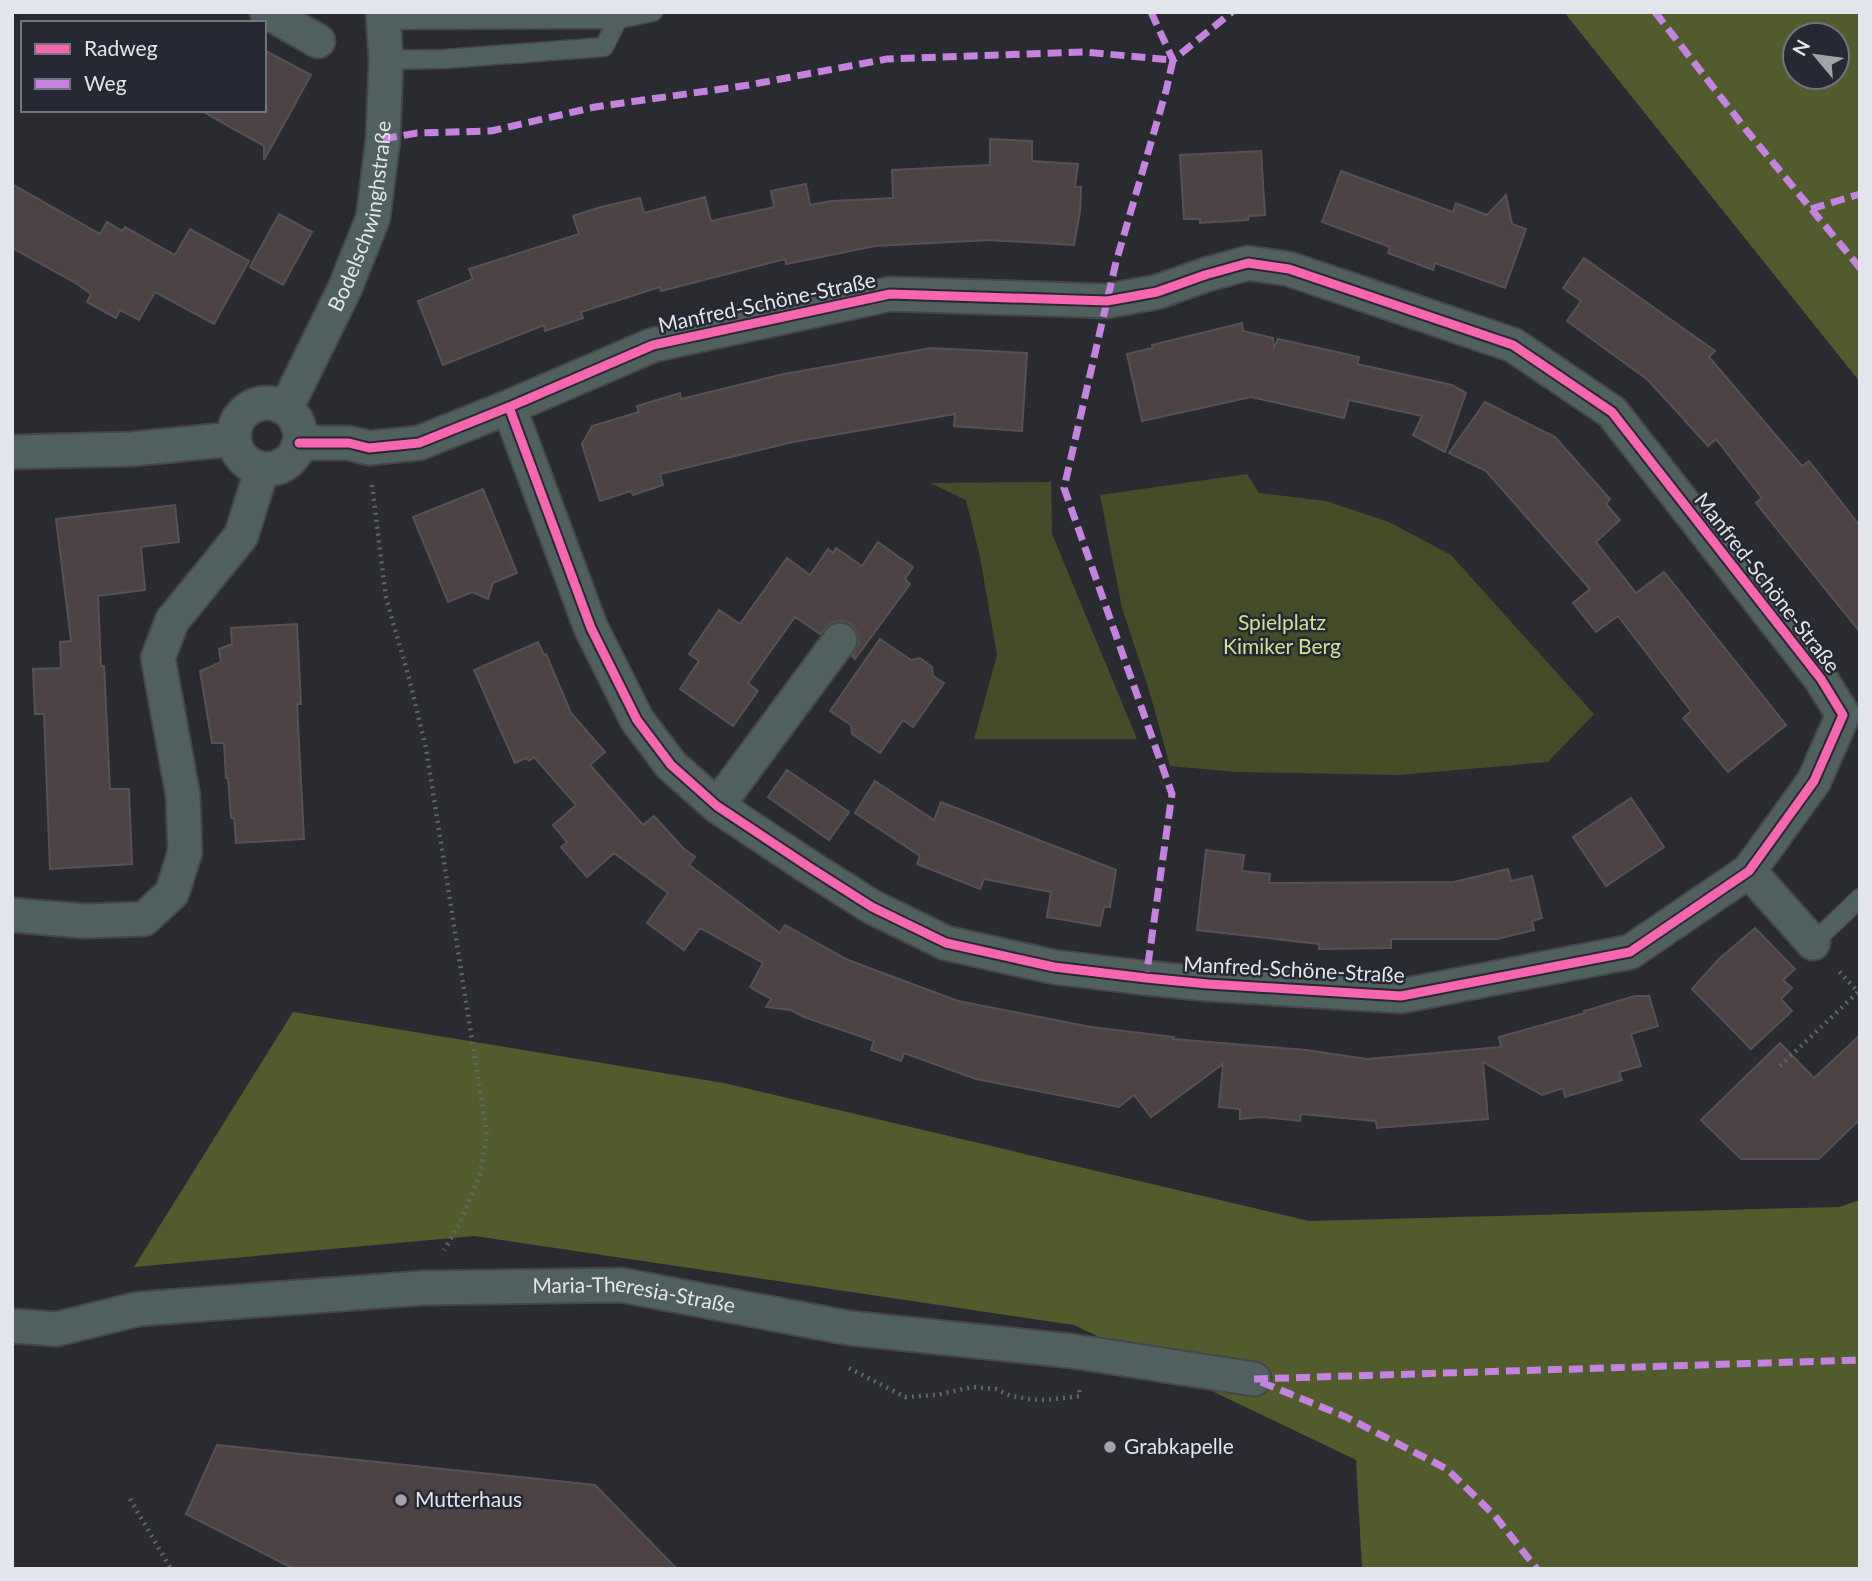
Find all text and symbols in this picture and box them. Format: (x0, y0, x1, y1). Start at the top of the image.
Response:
legend (21, 21, 266, 112)
north arrow (1781, 21, 1851, 91)
text: Radweg (84, 35, 158, 60)
text: N (1787, 36, 1814, 59)
text: Weg (84, 70, 127, 95)
street label: Bodelschwinghstraße (322, 120, 395, 315)
street label: Manfred-Schöne-Straße (656, 266, 878, 337)
street label: Manfred-Schöne-Straße (1690, 487, 1846, 677)
park label: Spielplatz Kimiker Berg (1223, 609, 1341, 658)
street label: Manfred-Schöne-Straße (1183, 950, 1405, 987)
street label: Maria-Theresia-Straße (532, 1270, 738, 1317)
place label: Grabkapelle (1124, 1433, 1234, 1458)
marker: Grabkapelle (1102, 1439, 1118, 1455)
place label: Mutterhaus (415, 1486, 522, 1511)
marker: Mutterhaus (393, 1492, 409, 1508)

